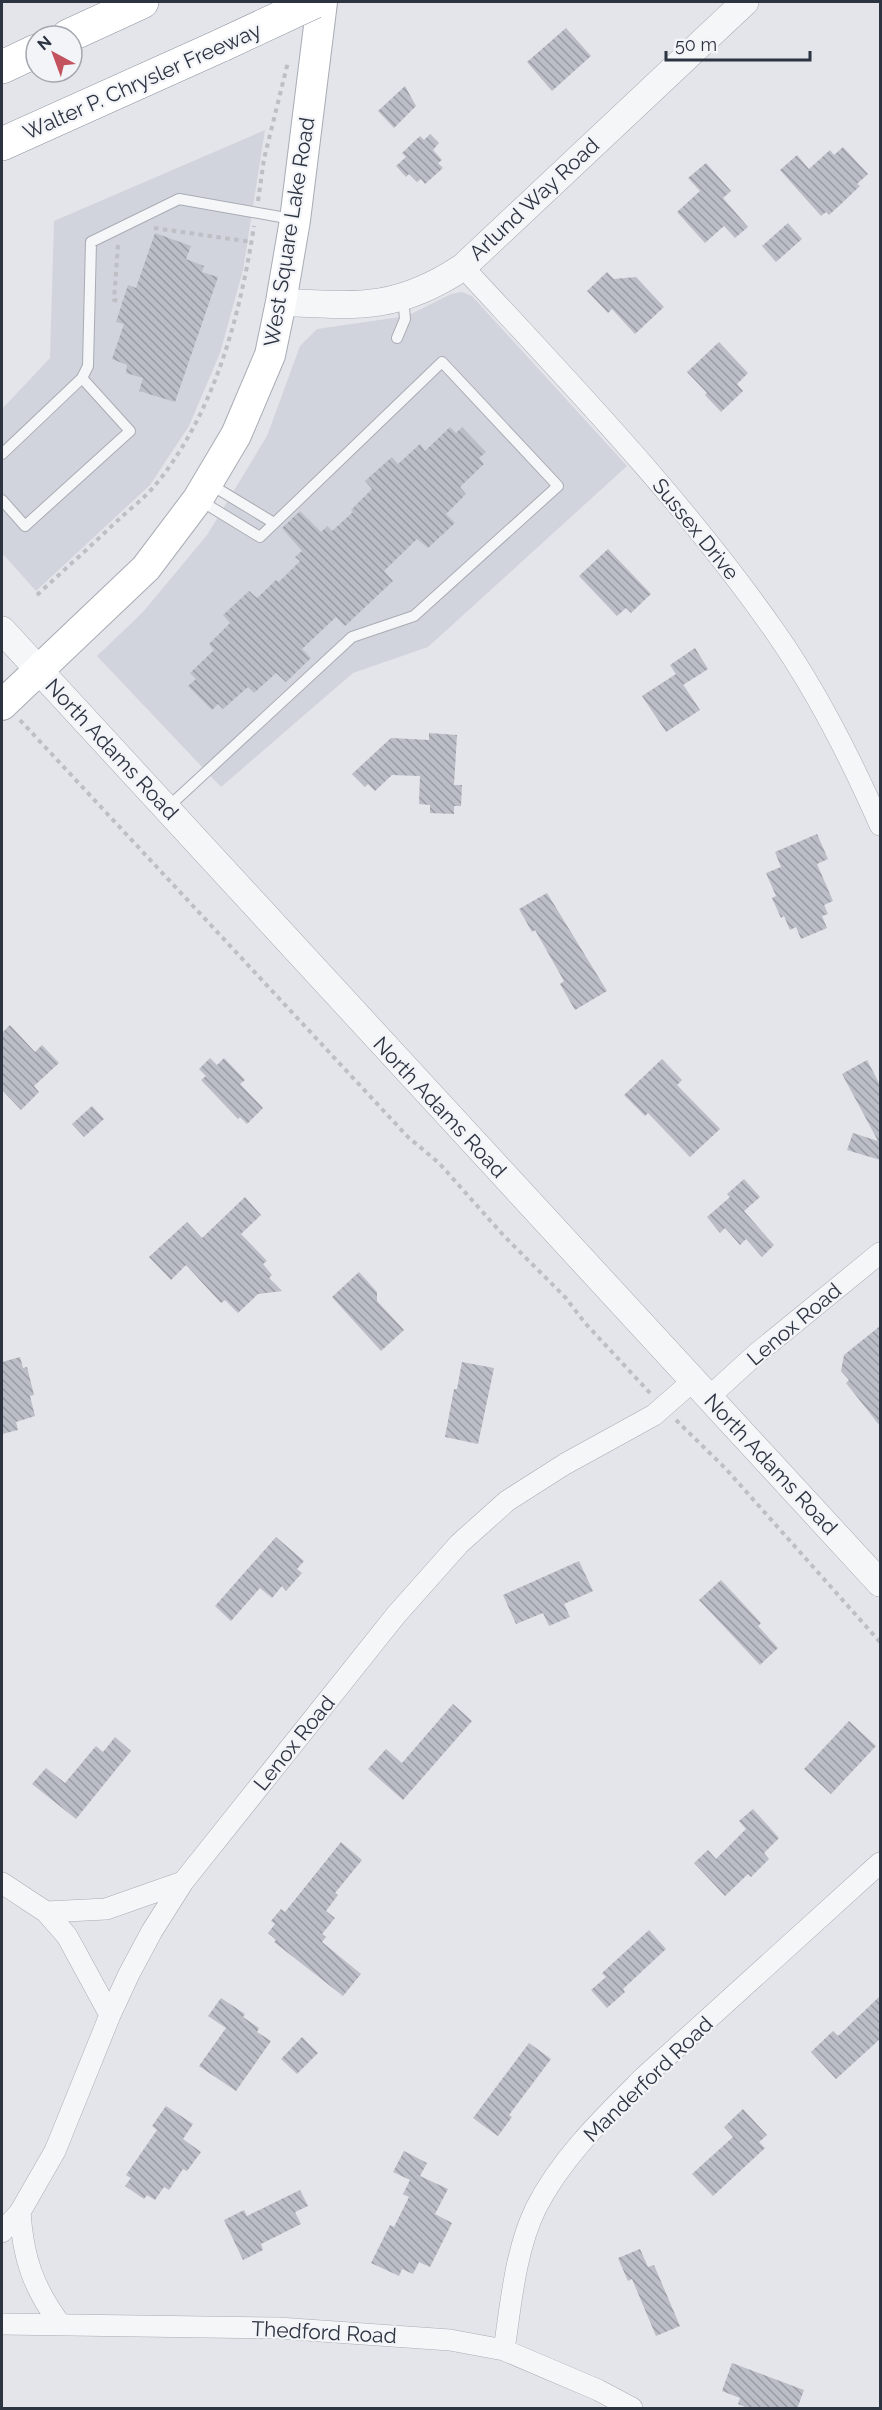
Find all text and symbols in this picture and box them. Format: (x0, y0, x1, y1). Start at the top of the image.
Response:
street label: Walter P. Chrysler Freeway (19, 17, 265, 145)
north arrow (24, 24, 84, 84)
scale bar (666, 24, 810, 62)
text: N (34, 32, 55, 54)
text: 50 m (675, 34, 717, 55)
street label: West Square Lake Road (259, 115, 319, 349)
street label: Arlund Way Road (464, 133, 604, 265)
street label: Sussex Drive (647, 473, 745, 585)
street label: North Adams Road (40, 673, 184, 825)
street label: North Adams Road (368, 1031, 512, 1183)
street label: Lenox Road (742, 1277, 846, 1371)
street label: North Adams Road (699, 1388, 843, 1540)
street label: Lenox Road (248, 1690, 340, 1796)
street label: Manderford Road (578, 2011, 718, 2147)
street label: Thedford Road (251, 2316, 397, 2348)

